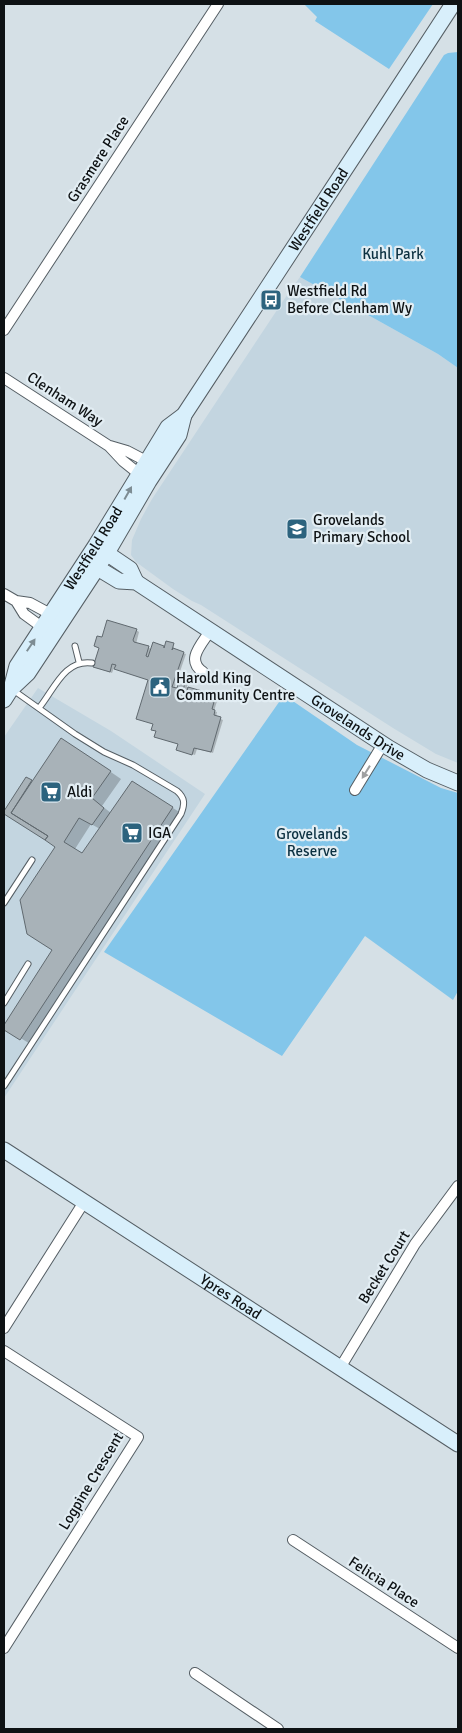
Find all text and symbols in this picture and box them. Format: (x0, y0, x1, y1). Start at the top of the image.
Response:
street label: Grasmere Place (63, 112, 133, 206)
street label: Westfield Road (285, 165, 352, 255)
park label: Kuhl Park (362, 245, 424, 263)
place label: Westfield Rd Before Clenham Wy (287, 282, 412, 317)
bus stop icon: Westfield Rd Before Clenham Wy (259, 288, 283, 312)
street label: Clenham Way (24, 368, 106, 430)
one-way arrow (123, 486, 132, 499)
street label: Westfield Road (60, 503, 126, 594)
place label: Grovelands Primary School (313, 511, 410, 546)
school or university icon: Grovelands Primary School (285, 517, 309, 541)
one-way arrow (27, 638, 36, 652)
place label: Harold King Community Centre (176, 669, 295, 704)
public building icon: Harold King Community Centre (148, 675, 172, 699)
street label: Grovelands Drive (308, 690, 408, 764)
one-way arrow (361, 766, 371, 779)
supermarket icon: Aldi (39, 780, 63, 804)
place label: Aldi (67, 783, 92, 801)
supermarket icon: IGA (120, 821, 144, 845)
place label: IGA (148, 824, 171, 842)
park label: Grovelands Reserve (276, 825, 348, 860)
street label: Becket Court (354, 1227, 414, 1307)
street label: Ypres Road (197, 1270, 265, 1323)
street label: Logpine Crescent (55, 1429, 127, 1533)
street label: Felicia Place (345, 1553, 423, 1611)

